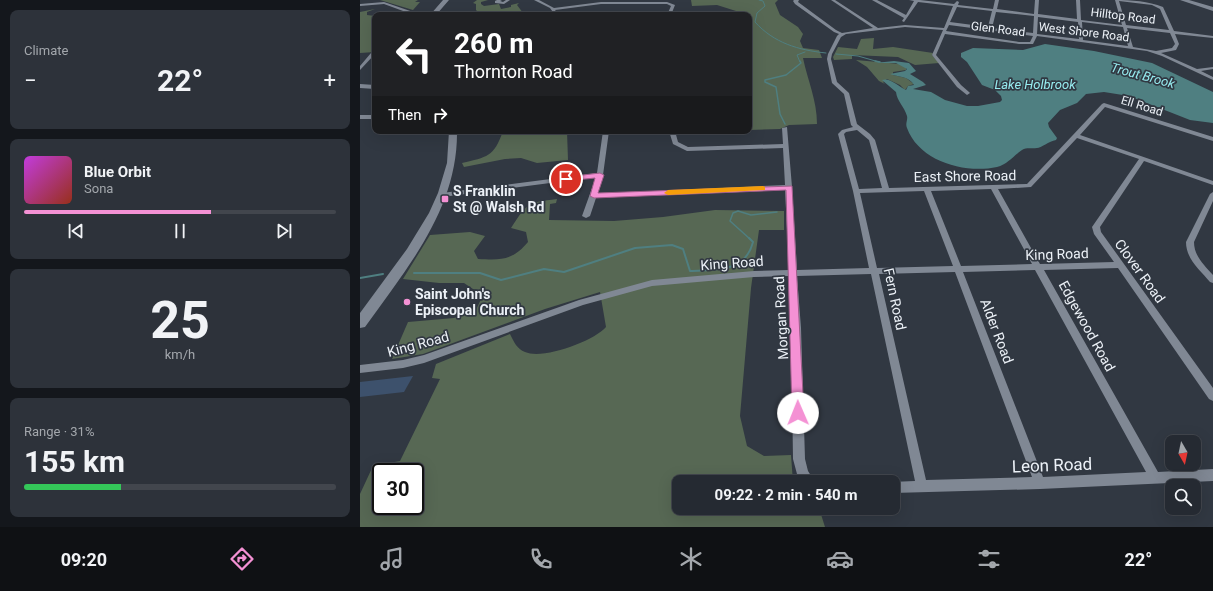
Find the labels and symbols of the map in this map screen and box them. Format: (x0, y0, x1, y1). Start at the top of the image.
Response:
street label: Hilltop Road (1090, 5, 1156, 27)
street label: Glen Road (970, 19, 1026, 39)
street label: West Shore Road (1038, 19, 1130, 45)
water label: Trout Brook (1109, 60, 1177, 91)
water label: Lake Holbrook (994, 77, 1076, 92)
street label: Ell Road (1119, 93, 1165, 119)
pin (549, 162, 583, 196)
street label: East Shore Road (914, 167, 1016, 185)
place label: S Franklin St @ Walsh Rd (453, 183, 545, 215)
marker: S Franklin St @ Walsh Rd (440, 194, 450, 204)
street label: Clover Road (1112, 236, 1168, 306)
street label: King Road (1025, 245, 1089, 263)
street label: King Road (700, 253, 764, 273)
street label: Fern Road (881, 266, 909, 332)
street label: Morgan Road (771, 276, 791, 360)
street label: Edgewood Road (1056, 278, 1118, 374)
place label: Saint John's Episcopal Church (415, 286, 525, 318)
street label: Alder Road (977, 296, 1017, 366)
marker: Saint John's Episcopal Church (402, 297, 412, 307)
street label: King Road (385, 328, 451, 360)
position arrow (777, 392, 819, 434)
north arrow (1165, 435, 1201, 471)
street label: Leon Road (1011, 454, 1093, 476)
speed limit sign: 30 (372, 463, 424, 515)

